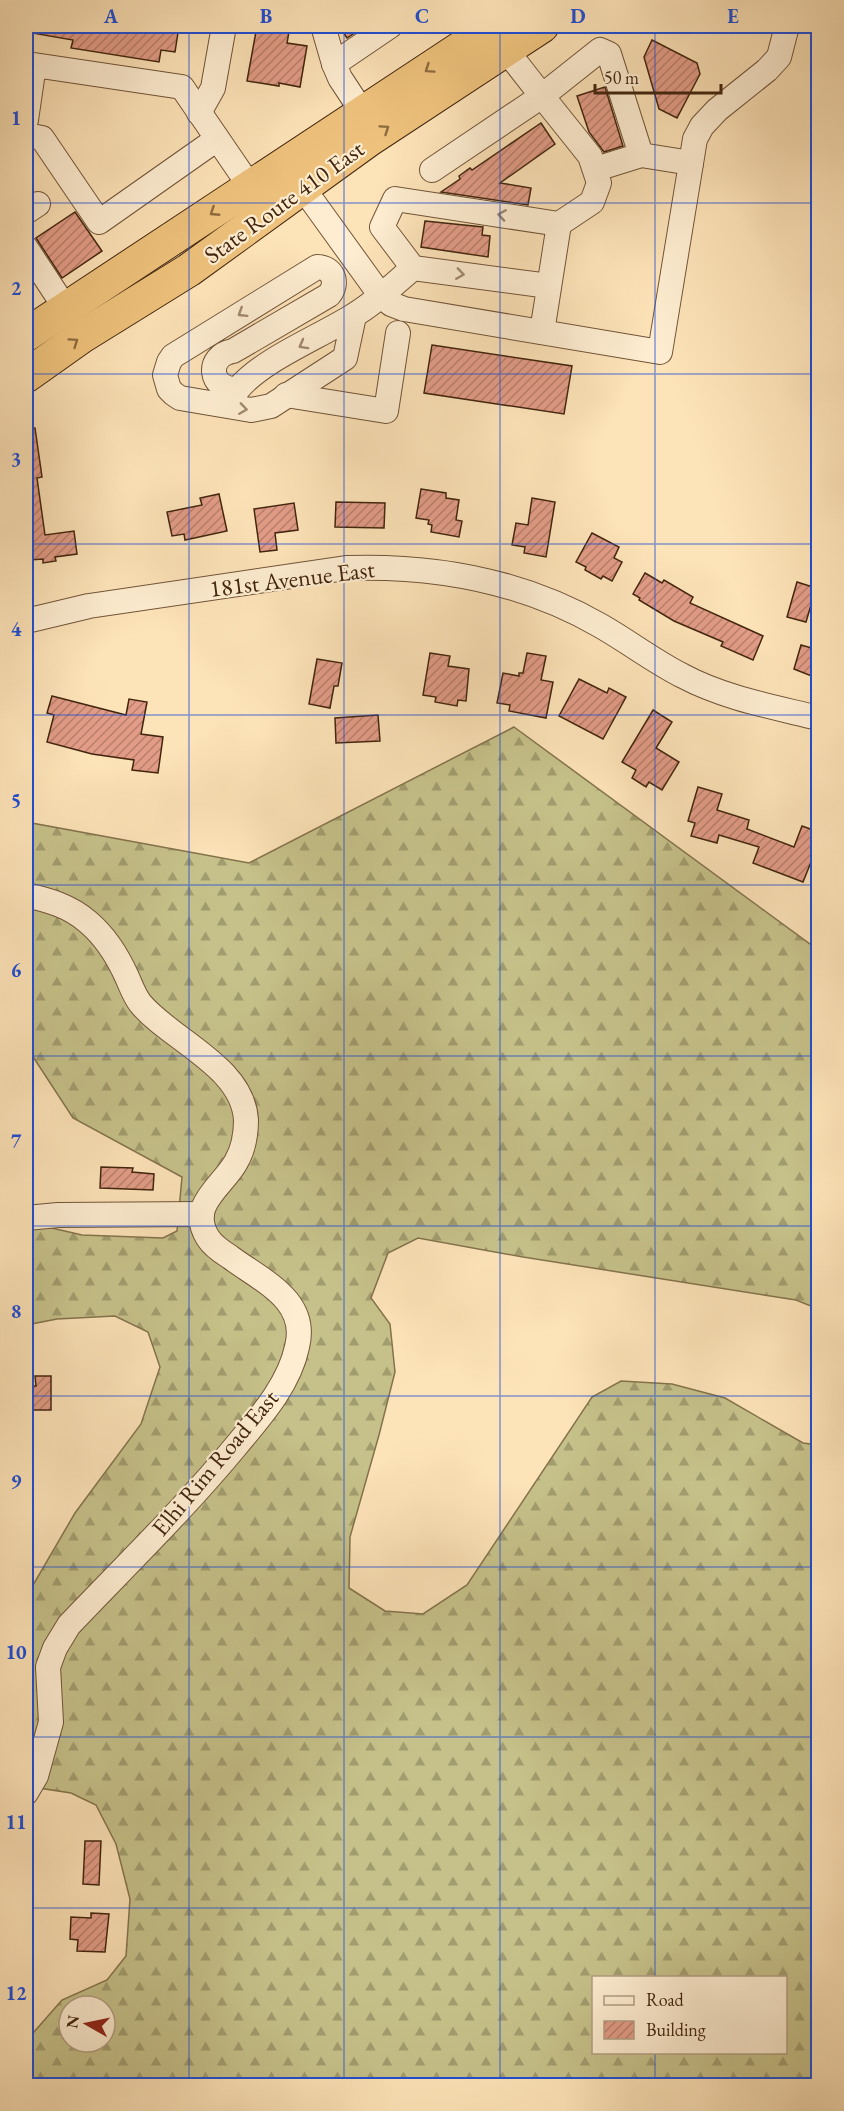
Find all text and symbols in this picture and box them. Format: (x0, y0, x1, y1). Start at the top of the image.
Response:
text: A (103, 3, 119, 29)
text: B (260, 3, 272, 29)
text: C (415, 3, 429, 29)
text: D (570, 3, 586, 29)
text: E (727, 3, 739, 29)
scale bar (595, 57, 721, 95)
one-way arrow (425, 62, 436, 73)
text: 50 m (604, 66, 639, 89)
text: 1 (11, 105, 21, 131)
one-way arrow (378, 126, 389, 137)
street label: State Route 410 East (198, 133, 370, 270)
one-way arrow (210, 205, 221, 216)
one-way arrow (497, 210, 506, 222)
one-way arrow (455, 268, 464, 280)
text: 2 (11, 275, 22, 301)
one-way arrow (238, 306, 248, 318)
one-way arrow (67, 338, 78, 349)
one-way arrow (299, 338, 309, 349)
one-way arrow (238, 402, 248, 414)
text: 3 (11, 446, 21, 472)
street label: 181st Avenue East (208, 553, 377, 604)
text: 4 (11, 616, 22, 642)
text: 5 (11, 787, 21, 813)
text: 6 (11, 957, 22, 983)
text: 7 (11, 1128, 22, 1154)
text: 8 (11, 1298, 21, 1324)
street label: Elhi Rim Road East (144, 1383, 285, 1542)
text: 9 (11, 1468, 22, 1494)
text: 10 (5, 1639, 27, 1665)
text: 11 (5, 1809, 27, 1835)
legend (592, 1976, 787, 2054)
text: 12 (5, 1980, 27, 2006)
text: Road (646, 1988, 685, 2011)
north arrow (57, 1994, 117, 2054)
text: N (61, 2014, 84, 2030)
text: Building (646, 2018, 706, 2041)

